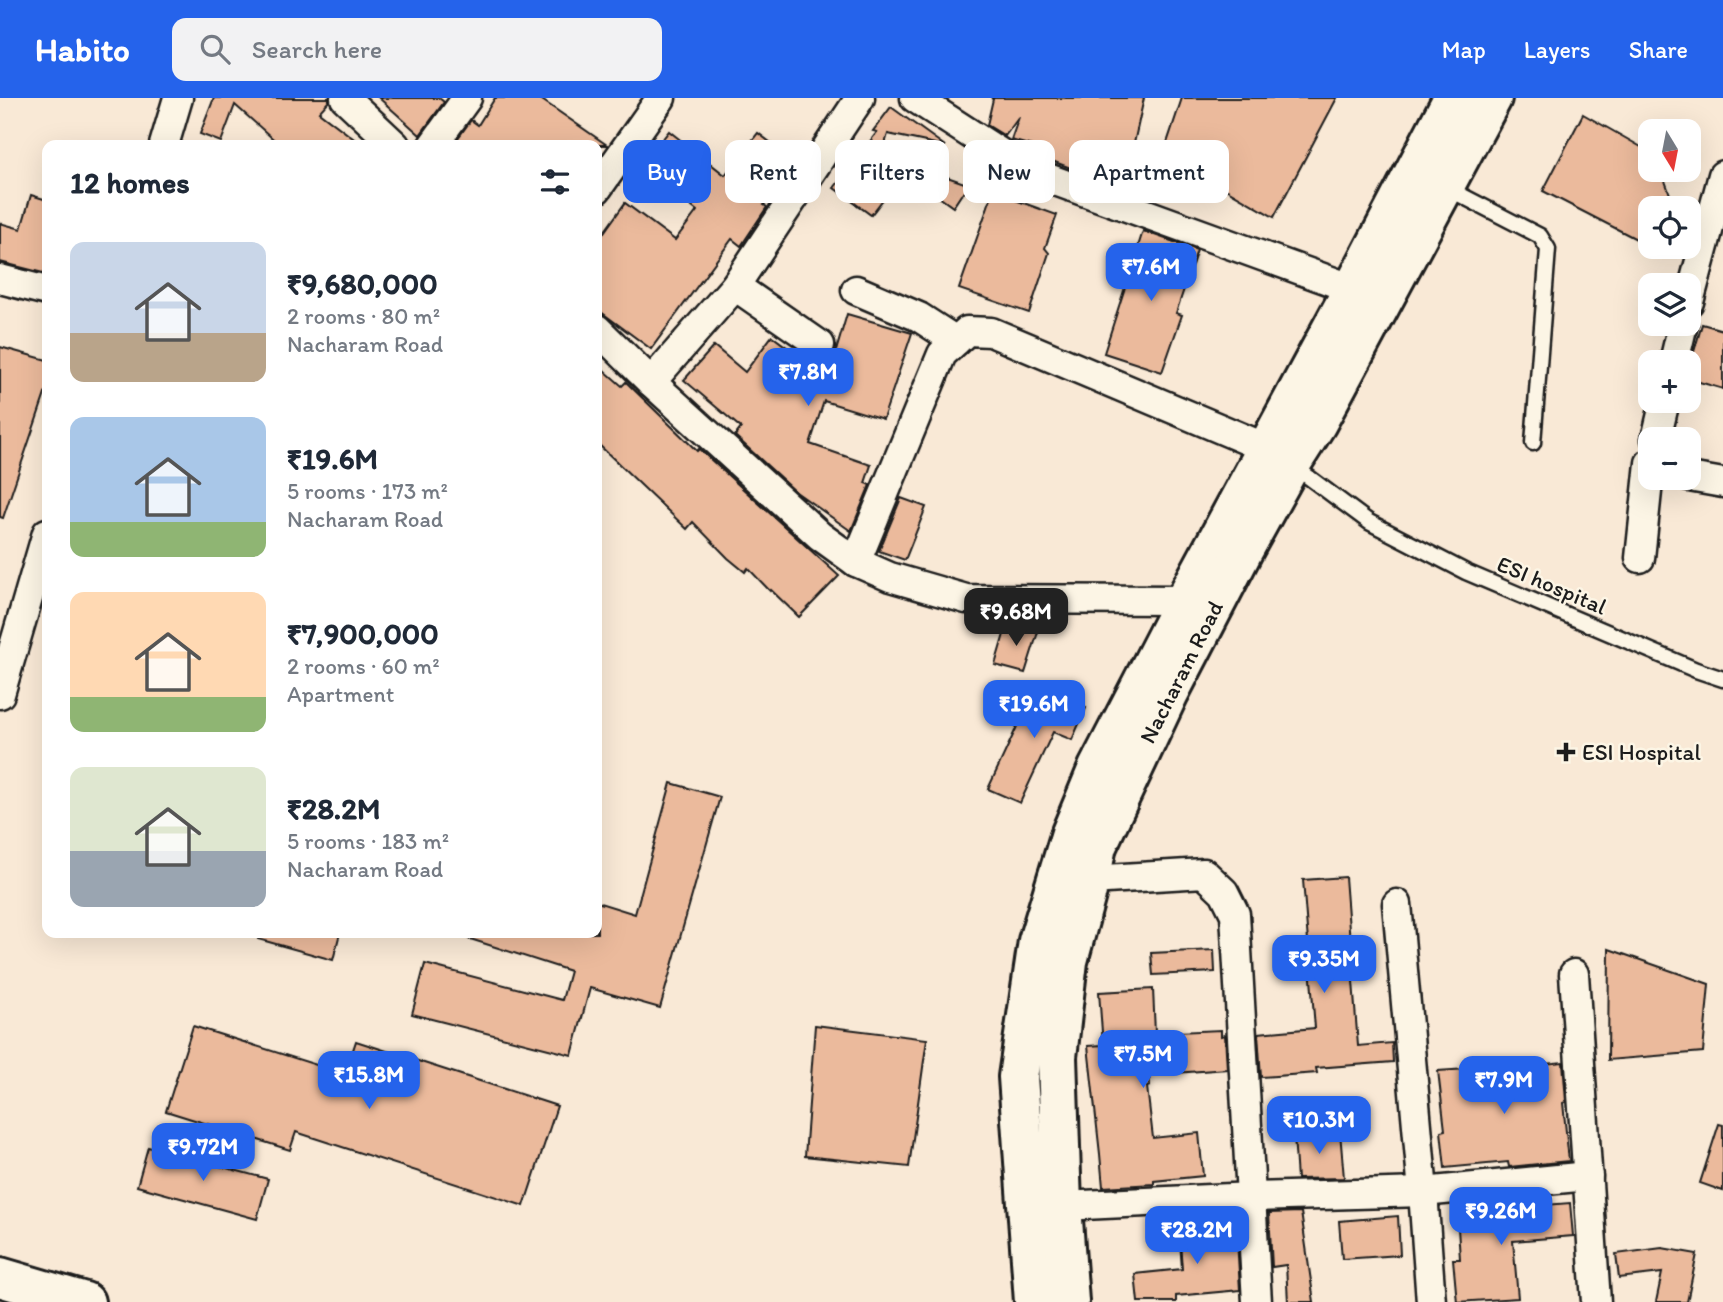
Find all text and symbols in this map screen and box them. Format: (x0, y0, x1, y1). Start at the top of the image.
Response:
search box (172, 18, 662, 81)
text: Habito (35, 30, 130, 69)
icon: search (196, 30, 234, 68)
text: Search here (252, 33, 382, 65)
text: Map (1442, 35, 1486, 64)
text: Layers (1524, 35, 1591, 64)
text: Share (1629, 35, 1688, 64)
north arrow (1638, 119, 1701, 182)
map controls (1638, 119, 1701, 490)
chip: Buy (623, 140, 711, 203)
chip: Rent (725, 140, 821, 203)
chip: Filters (835, 140, 949, 203)
chip: New (963, 140, 1055, 203)
chip: Apartment (1069, 140, 1229, 203)
icon: filters (536, 163, 574, 201)
text: 12 homes (70, 164, 190, 201)
button: locate (1638, 196, 1701, 259)
pin: ₹7.6M (1102, 244, 1200, 303)
text: ₹7.6M (1122, 252, 1180, 280)
text: ₹9,680,000 (287, 265, 438, 302)
icon: home (126, 270, 210, 354)
button: layers (1638, 273, 1701, 336)
text: 2 rooms · 80 m² (287, 302, 440, 330)
text: Nacharam Road (287, 330, 443, 358)
pin: ₹7.8M (759, 348, 857, 408)
button: + (1638, 350, 1701, 413)
text: ₹7.8M (779, 357, 837, 385)
button: − (1638, 427, 1701, 490)
text: ₹19.6M (287, 440, 378, 477)
icon: home (126, 445, 210, 529)
text: 5 rooms · 173 m² (287, 477, 448, 505)
text: Nacharam Road (287, 505, 443, 533)
street label: ESI hospital (1493, 549, 1611, 621)
pin: ₹9.68M (959, 588, 1073, 648)
street label: Nacharam Road (1133, 596, 1229, 748)
text: ₹9.68M (980, 597, 1052, 625)
text: ₹7,900,000 (287, 615, 439, 652)
icon: home (126, 620, 210, 704)
text: 2 rooms · 60 m² (287, 652, 440, 680)
text: Apartment (287, 680, 394, 708)
pin: ₹19.6M (977, 680, 1091, 740)
text: ₹19.6M (999, 689, 1069, 717)
place label: ESI Hospital (1582, 738, 1702, 766)
marker: ESI Hospital (1556, 742, 1576, 762)
text: ₹28.2M (287, 790, 381, 827)
icon: home (126, 795, 210, 879)
text: 5 rooms · 183 m² (287, 827, 449, 855)
text: Nacharam Road (287, 855, 443, 883)
pin: ₹9.35M (1267, 936, 1381, 995)
text: ₹9.35M (1288, 944, 1360, 972)
pin: ₹7.5M (1094, 1030, 1192, 1090)
text: ₹7.5M (1114, 1039, 1172, 1067)
pin: ₹15.8M (312, 1052, 426, 1111)
pin: ₹7.9M (1455, 1056, 1553, 1116)
text: ₹15.8M (334, 1060, 404, 1088)
text: ₹7.9M (1475, 1065, 1533, 1093)
pin: ₹10.3M (1262, 1096, 1376, 1156)
text: ₹10.3M (1283, 1105, 1355, 1133)
pin: ₹9.72M (146, 1124, 260, 1183)
text: ₹9.72M (168, 1132, 238, 1160)
pin: ₹9.26M (1444, 1188, 1558, 1247)
text: ₹9.26M (1465, 1196, 1537, 1224)
pin: ₹28.2M (1140, 1206, 1254, 1266)
text: ₹28.2M (1161, 1215, 1233, 1243)

